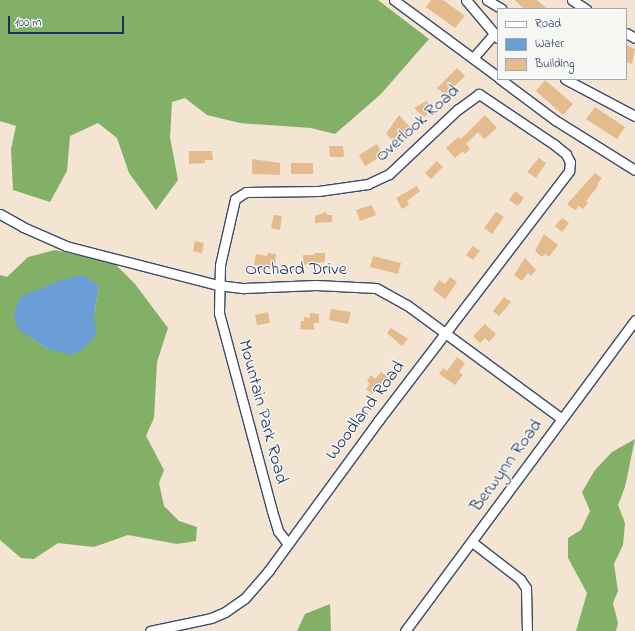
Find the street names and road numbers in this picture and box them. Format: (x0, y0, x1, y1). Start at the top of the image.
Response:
street label: Overlook Road (371, 81, 465, 167)
street label: Orchard Drive (245, 259, 347, 281)
street label: Mountain Park Road (232, 338, 292, 486)
street label: Woodland Road (322, 357, 410, 465)
street label: Berwynn Road (466, 416, 548, 516)

